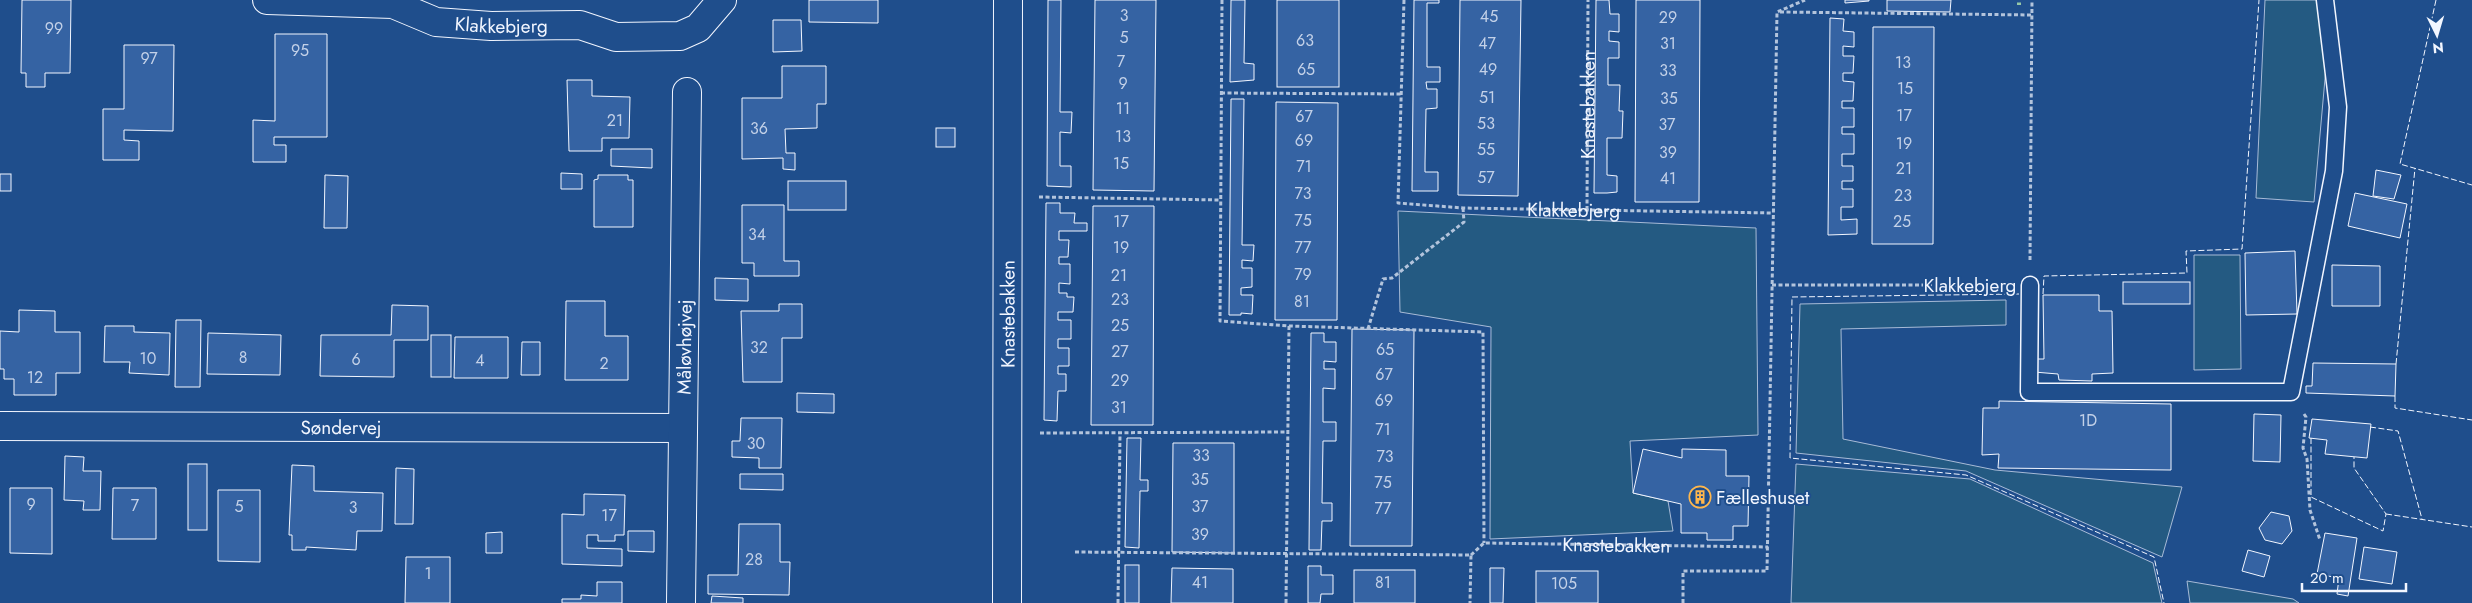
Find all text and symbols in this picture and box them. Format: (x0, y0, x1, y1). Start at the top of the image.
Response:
house number: 3 (1120, 4, 1129, 27)
house number: 45 (1480, 5, 1498, 28)
house number: 29 (1659, 6, 1677, 29)
street label: Klakkebjerg (454, 10, 548, 40)
north arrow (2412, 10, 2462, 60)
house number: 99 (45, 17, 63, 40)
house number: 5 (1119, 26, 1129, 49)
house number: 63 (1296, 29, 1314, 52)
house number: 47 (1478, 32, 1496, 55)
house number: 31 (1660, 32, 1676, 55)
text: N (2432, 38, 2445, 58)
house number: 95 (291, 39, 309, 62)
house number: 97 (140, 47, 158, 70)
house number: 7 (1117, 50, 1126, 73)
street label: Knastebakken (1574, 51, 1601, 159)
house number: 13 (1895, 51, 1911, 74)
house number: 65 (1297, 58, 1315, 81)
house number: 49 (1479, 58, 1497, 81)
house number: 33 (1659, 59, 1677, 82)
house number: 9 (1118, 72, 1128, 95)
house number: 15 (1897, 77, 1913, 100)
house number: 51 (1479, 86, 1495, 109)
house number: 35 (1660, 87, 1678, 110)
house number: 11 (1116, 97, 1130, 120)
house number: 17 (1896, 104, 1912, 127)
house number: 67 (1295, 105, 1313, 128)
house number: 21 (607, 109, 623, 132)
house number: 53 (1477, 112, 1495, 135)
house number: 37 (1659, 113, 1676, 136)
house number: 36 (750, 117, 768, 140)
house number: 13 (1115, 125, 1131, 148)
house number: 69 (1295, 129, 1313, 152)
house number: 19 (1896, 132, 1912, 155)
house number: 55 (1477, 138, 1495, 161)
house number: 39 (1659, 141, 1677, 164)
house number: 15 (1113, 152, 1129, 175)
house number: 71 (1296, 155, 1312, 178)
house number: 21 (1896, 157, 1912, 180)
house number: 57 (1477, 166, 1495, 189)
house number: 41 (1660, 167, 1676, 190)
house number: 73 (1294, 182, 1312, 205)
house number: 23 (1894, 184, 1912, 207)
street label: Klakkebjerg (1527, 196, 1620, 224)
house number: 75 (1294, 209, 1312, 232)
house number: 17 (1113, 210, 1129, 233)
house number: 25 (1893, 210, 1911, 233)
house number: 34 (748, 223, 766, 246)
house number: 19 (1113, 236, 1129, 259)
house number: 77 (1295, 236, 1312, 259)
street label: Knastebakken (994, 260, 1021, 368)
house number: 79 (1294, 263, 1312, 286)
house number: 21 (1111, 264, 1127, 287)
street label: Klakkebjerg (1924, 272, 2016, 299)
house number: 23 (1111, 288, 1129, 311)
house number: 81 (1294, 290, 1310, 313)
street label: Måløvhøjvej (670, 299, 698, 395)
house number: 25 (1111, 314, 1129, 337)
house number: 32 (750, 336, 768, 359)
house number: 65 (1376, 338, 1394, 361)
house number: 27 (1111, 340, 1129, 363)
house number: 8 (239, 346, 247, 369)
house number: 10 (140, 347, 156, 370)
house number: 6 (351, 348, 361, 371)
house number: 4 (475, 349, 485, 372)
house number: 2 (599, 352, 609, 375)
house number: 67 (1375, 363, 1393, 386)
house number: 12 (27, 366, 43, 389)
house number: 29 (1111, 369, 1129, 392)
house number: 69 (1375, 389, 1393, 412)
house number: 31 (1111, 396, 1127, 419)
house number: 1D (2079, 409, 2097, 432)
street label: Søndervej (300, 413, 382, 441)
house number: 71 (1375, 418, 1391, 441)
house number: 30 (747, 432, 765, 455)
house number: 33 (1192, 444, 1210, 467)
house number: 73 (1376, 445, 1394, 468)
house number: 35 (1191, 468, 1209, 491)
house number: 75 (1374, 471, 1392, 494)
place label: Fælleshuset (1716, 484, 1810, 511)
building icon: Fælleshuset (1688, 485, 1712, 509)
house number: 9 (26, 493, 36, 516)
house number: 7 (131, 494, 140, 517)
house number: 5 (234, 495, 244, 518)
house number: 37 (1192, 495, 1209, 518)
house number: 3 (349, 496, 358, 519)
house number: 77 (1375, 497, 1392, 520)
house number: 17 (601, 504, 617, 527)
house number: 39 (1191, 523, 1209, 546)
street label: Knastebakken (1562, 531, 1671, 559)
house number: 28 (745, 548, 763, 571)
scale bar (2302, 560, 2406, 592)
house number: 1 (424, 562, 432, 585)
text: 20 m (2310, 567, 2344, 589)
house number: 41 (1192, 571, 1208, 594)
house number: 81 (1375, 571, 1391, 594)
house number: 105 (1551, 572, 1577, 595)

